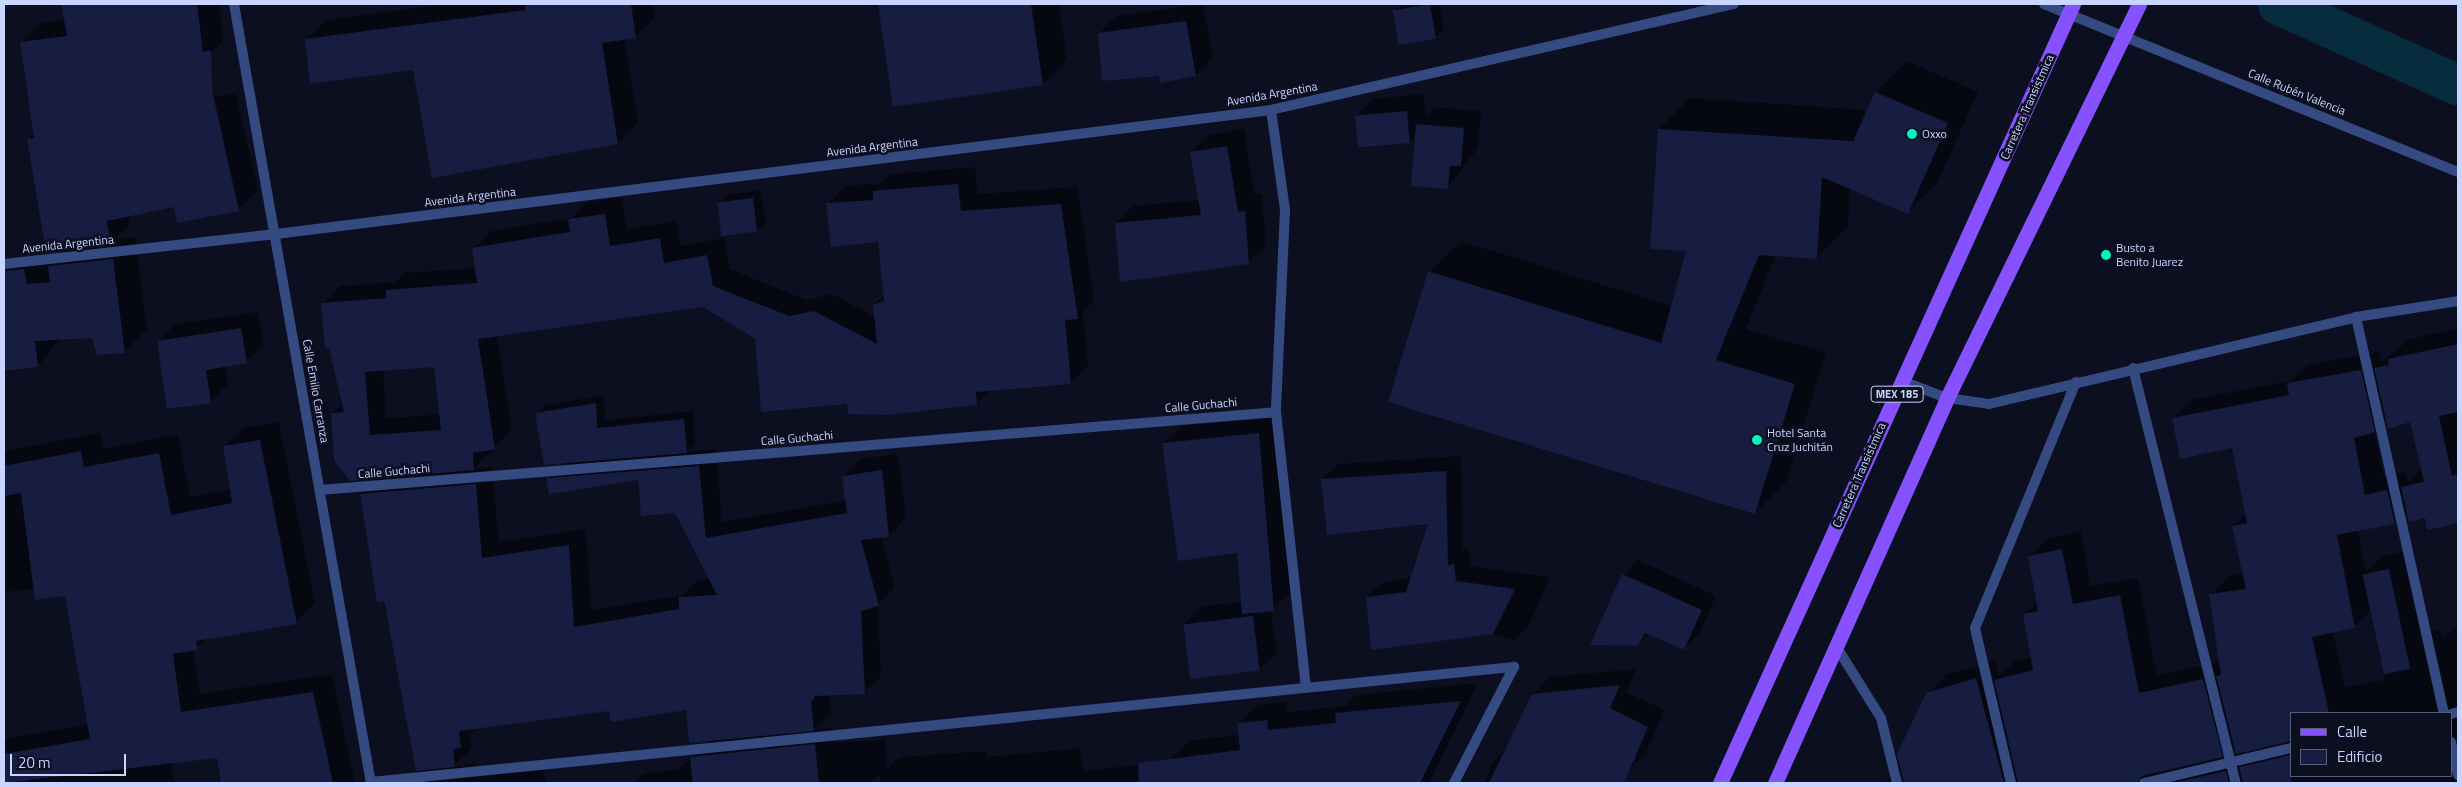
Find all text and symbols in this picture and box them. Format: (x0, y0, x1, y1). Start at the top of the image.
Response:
street label: Carretera Transistmica (1997, 52, 2057, 162)
street label: Calle Rubén Valencia (2246, 66, 2348, 118)
street label: Avenida Argentina (1226, 79, 1318, 109)
place label: Oxxo (1922, 127, 1947, 141)
marker: Oxxo (1906, 128, 1918, 140)
street label: Avenida Argentina (826, 134, 918, 160)
street label: Avenida Argentina (424, 184, 516, 210)
street label: Avenida Argentina (22, 232, 114, 256)
place label: Busto a Benito Juarez (2116, 241, 2183, 269)
marker: Busto a Benito Juarez (2100, 249, 2112, 261)
street label: Calle Emilio Carranza (300, 338, 332, 444)
road number: MEX 185 (1870, 386, 1924, 402)
street label: Calle Guchachi (1164, 395, 1238, 415)
street label: Carretera Transistmica (1829, 420, 1889, 530)
place label: Hotel Santa Cruz Juchitán (1767, 426, 1833, 454)
street label: Calle Guchachi (760, 428, 834, 448)
marker: Hotel Santa Cruz Juchitán (1751, 434, 1763, 446)
street label: Calle Guchachi (357, 461, 431, 481)
legend (2290, 712, 2452, 777)
text: Calle (2337, 720, 2367, 743)
scale bar (12, 744, 129, 776)
text: Edificio (2337, 745, 2382, 768)
text: 20 m (18, 751, 51, 774)

